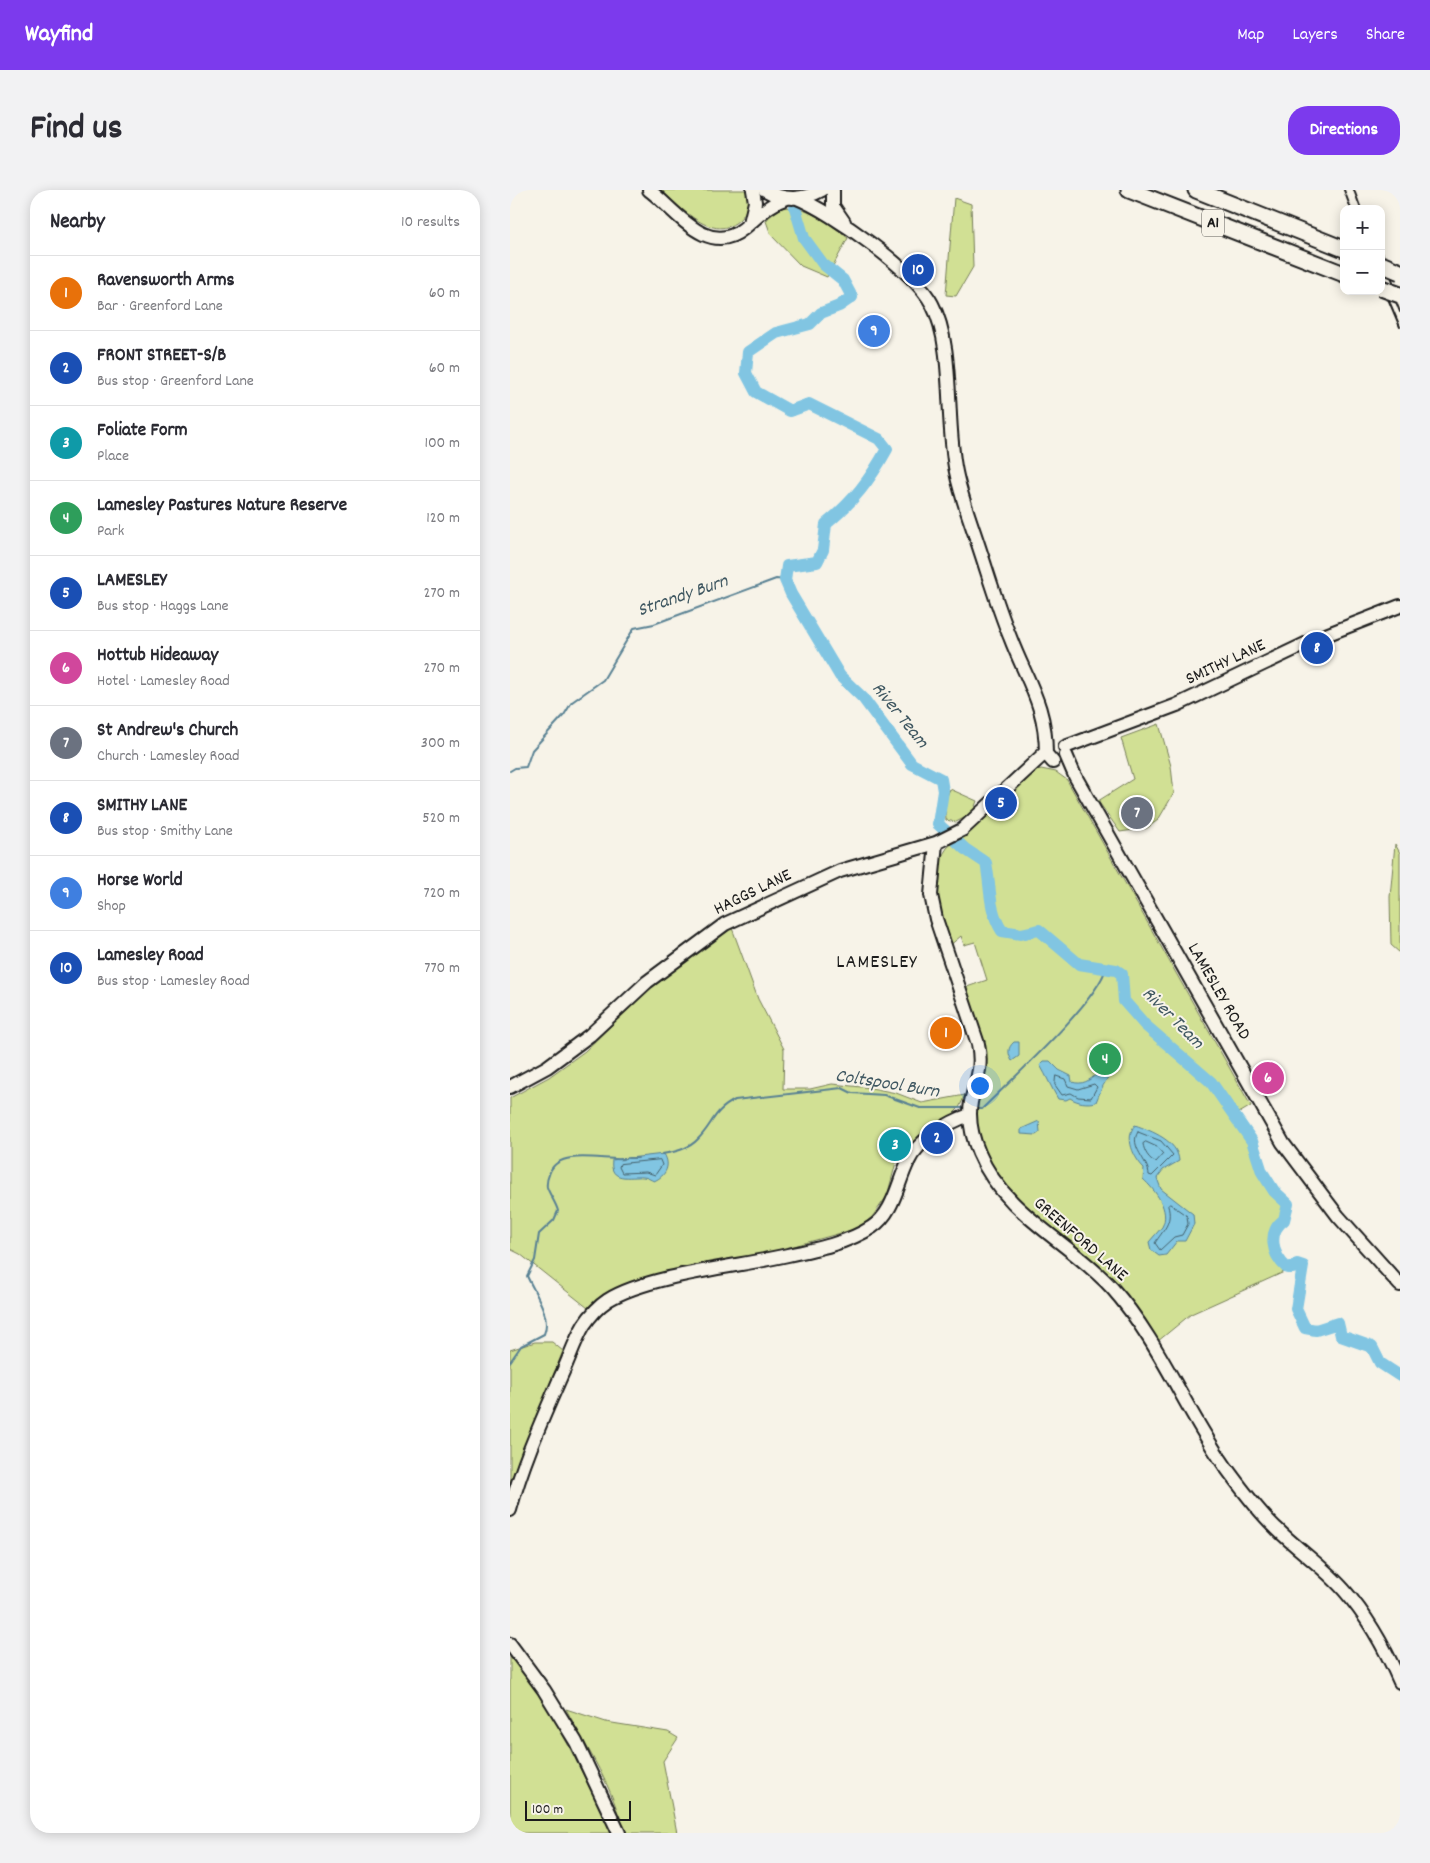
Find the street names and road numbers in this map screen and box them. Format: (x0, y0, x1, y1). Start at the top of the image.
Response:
road number: A1 (1202, 209, 1224, 236)
street label: SMITHY LANE (1182, 634, 1270, 692)
street label: HAGGS LANE (710, 863, 796, 923)
street label: LAMESLEY ROAD (1180, 939, 1256, 1045)
street label: GREENFORD LANE (1027, 1192, 1133, 1288)

